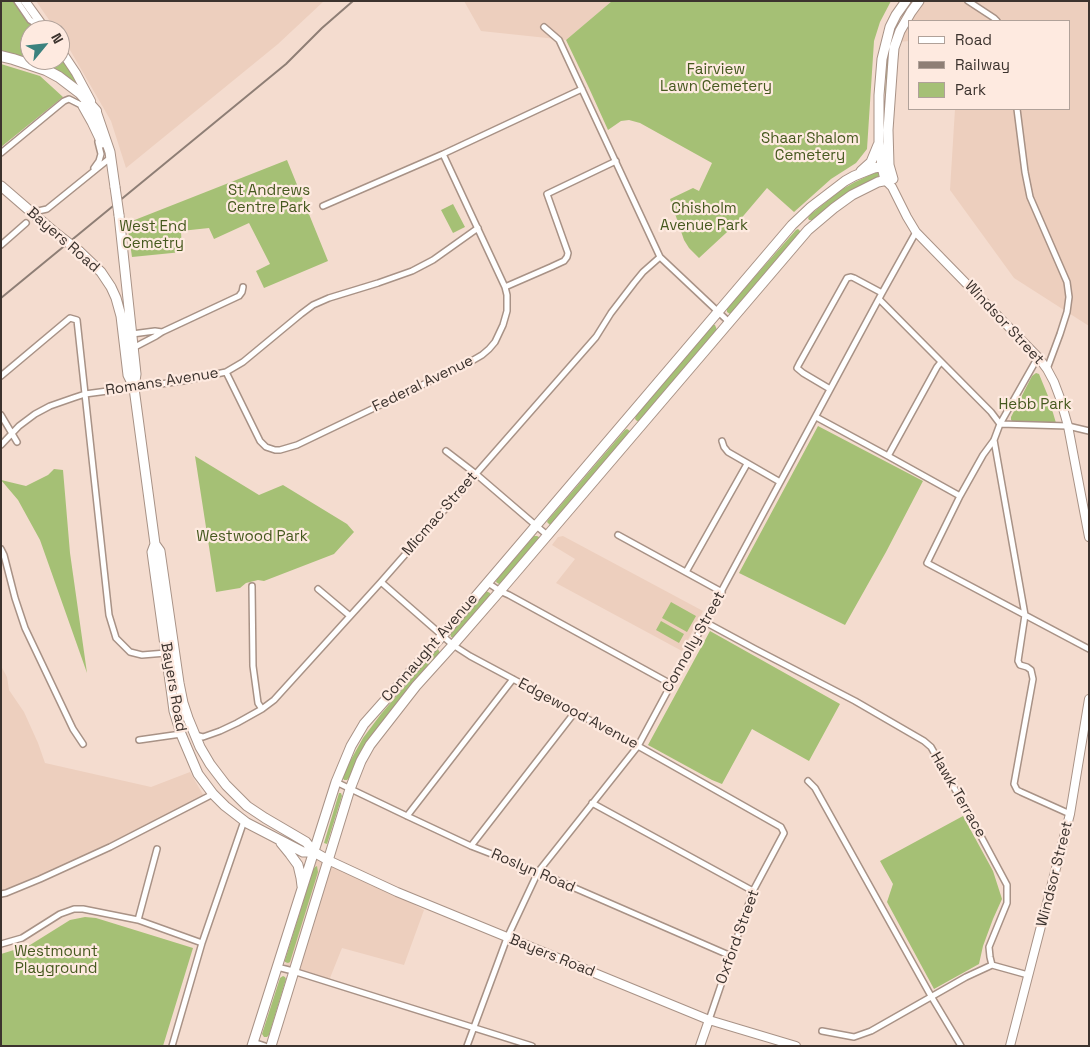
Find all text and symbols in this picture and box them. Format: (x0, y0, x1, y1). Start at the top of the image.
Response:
north arrow (20, 20, 70, 70)
legend (908, 20, 1070, 110)
text: N (47, 30, 68, 47)
text: Road (955, 30, 992, 49)
text: Railway (955, 55, 1010, 74)
park label: Fairview Lawn Cemetery (660, 61, 772, 96)
text: Park (955, 80, 986, 99)
park label: Shaar Shalom Cemetery (761, 130, 859, 165)
park label: St Andrews Centre Park (227, 182, 311, 217)
park label: Chisholm Avenue Park (660, 200, 748, 235)
street label: Bayers Road (23, 204, 103, 276)
park label: West End Cemetry (119, 218, 187, 253)
street label: Windsor Street (961, 277, 1047, 369)
street label: Federal Avenue (370, 352, 476, 416)
street label: Romans Avenue (104, 364, 220, 400)
park label: Hebb Park (998, 396, 1072, 414)
street label: Micmac Street (399, 468, 481, 560)
park label: Westwood Park (196, 528, 308, 546)
street label: Connolly Street (659, 588, 729, 696)
street label: Connaught Avenue (378, 590, 482, 706)
street label: Bayers Road (156, 641, 190, 733)
street label: Edgewood Avenue (515, 675, 641, 753)
street label: Hawk Terrace (926, 749, 990, 841)
street label: Windsor Street (1033, 819, 1077, 929)
street label: Roslyn Road (488, 845, 578, 897)
street label: Oxford Street (713, 887, 763, 987)
street label: Bayers Road (507, 931, 597, 981)
park label: Westmount Playground (14, 943, 98, 978)

